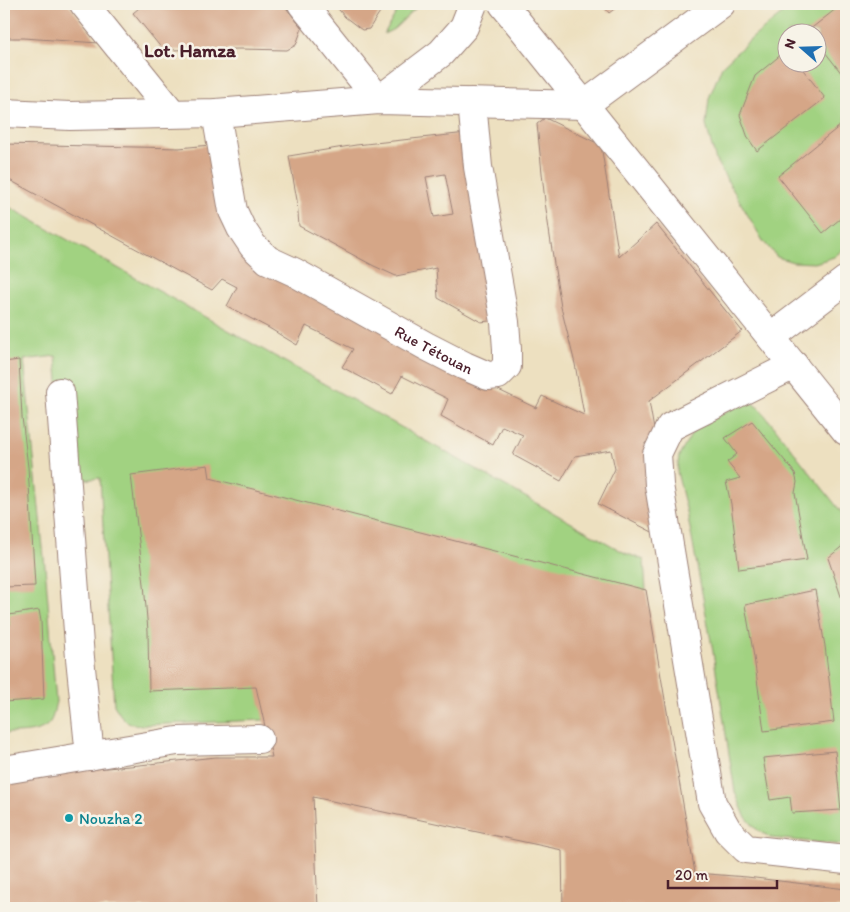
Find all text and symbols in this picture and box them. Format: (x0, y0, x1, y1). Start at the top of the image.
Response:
north arrow (778, 22, 828, 72)
text: N (781, 36, 800, 51)
district label: Lot. Hamza (144, 39, 236, 62)
street label: Rue Tétouan (391, 321, 476, 378)
place label: Nouzha 2 (79, 809, 143, 828)
marker: Nouzha 2 (63, 812, 75, 824)
scale bar (668, 857, 776, 889)
text: 20 m (675, 866, 709, 884)

